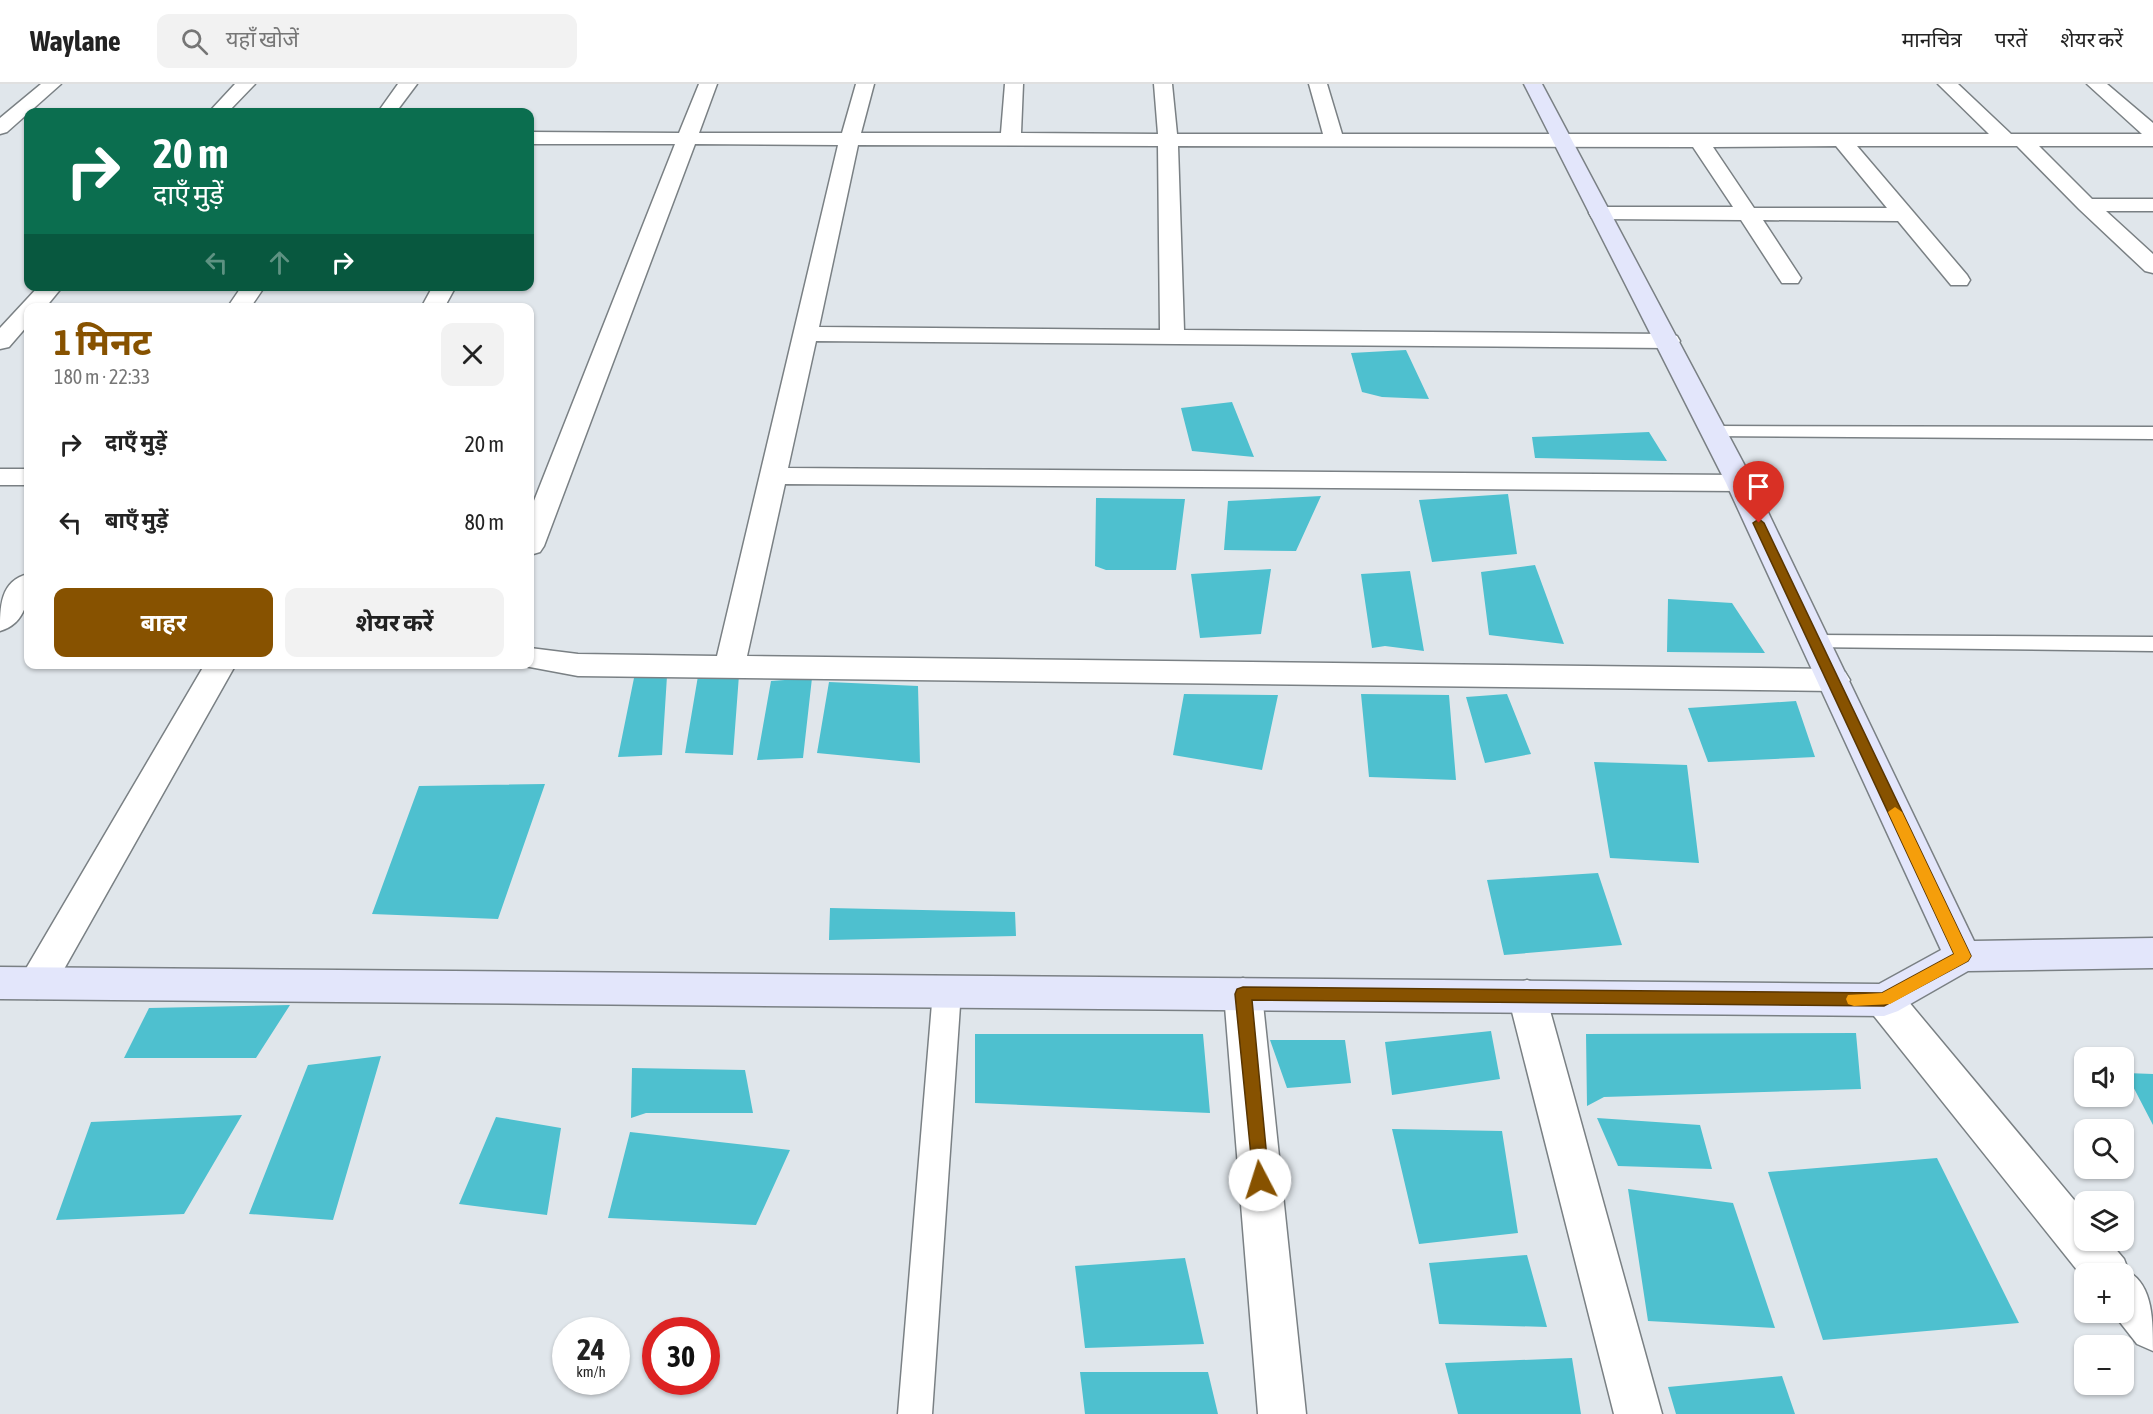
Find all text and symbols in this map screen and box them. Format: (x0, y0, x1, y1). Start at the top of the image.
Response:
search box (157, 14, 577, 68)
text: Waylane (30, 25, 121, 57)
icon: search (178, 25, 211, 58)
text: यहाँ खोजें (226, 26, 299, 52)
text: मानचित्र (1902, 27, 1962, 51)
text: परतें (1995, 27, 2027, 51)
text: शेयर करें (2060, 27, 2123, 51)
text: 20 m (153, 129, 228, 177)
icon: right (54, 132, 132, 210)
text: दाएँ मुड़ें (153, 179, 224, 210)
icon: left (200, 246, 233, 279)
icon: ahead (263, 246, 296, 279)
icon: right (326, 246, 359, 279)
text: 1 मिनट (54, 321, 151, 363)
button: close (441, 323, 504, 386)
text: 180 m · 22:33 (54, 365, 150, 388)
icon: right (54, 428, 87, 461)
text: दाएँ मुड़ें (105, 429, 167, 455)
text: 20 m (464, 431, 504, 457)
pin (1733, 461, 1784, 523)
icon: arrive (1742, 470, 1775, 503)
icon: left (54, 506, 87, 539)
text: बाएँ मुड़ें (105, 507, 168, 533)
text: 80 m (464, 509, 504, 535)
button: बाहर (54, 588, 273, 657)
button: शेयर करें (285, 588, 504, 657)
map controls (2074, 1047, 2134, 1395)
button: sound (2074, 1047, 2134, 1107)
button: search (2074, 1119, 2134, 1179)
position arrow (1228, 1148, 1292, 1212)
button: layers (2074, 1191, 2134, 1251)
button: + (2074, 1263, 2134, 1323)
speed limit sign: 30 (642, 1317, 720, 1395)
text: 24 (577, 1332, 605, 1366)
button: − (2074, 1335, 2134, 1395)
text: km/h (576, 1363, 606, 1380)

